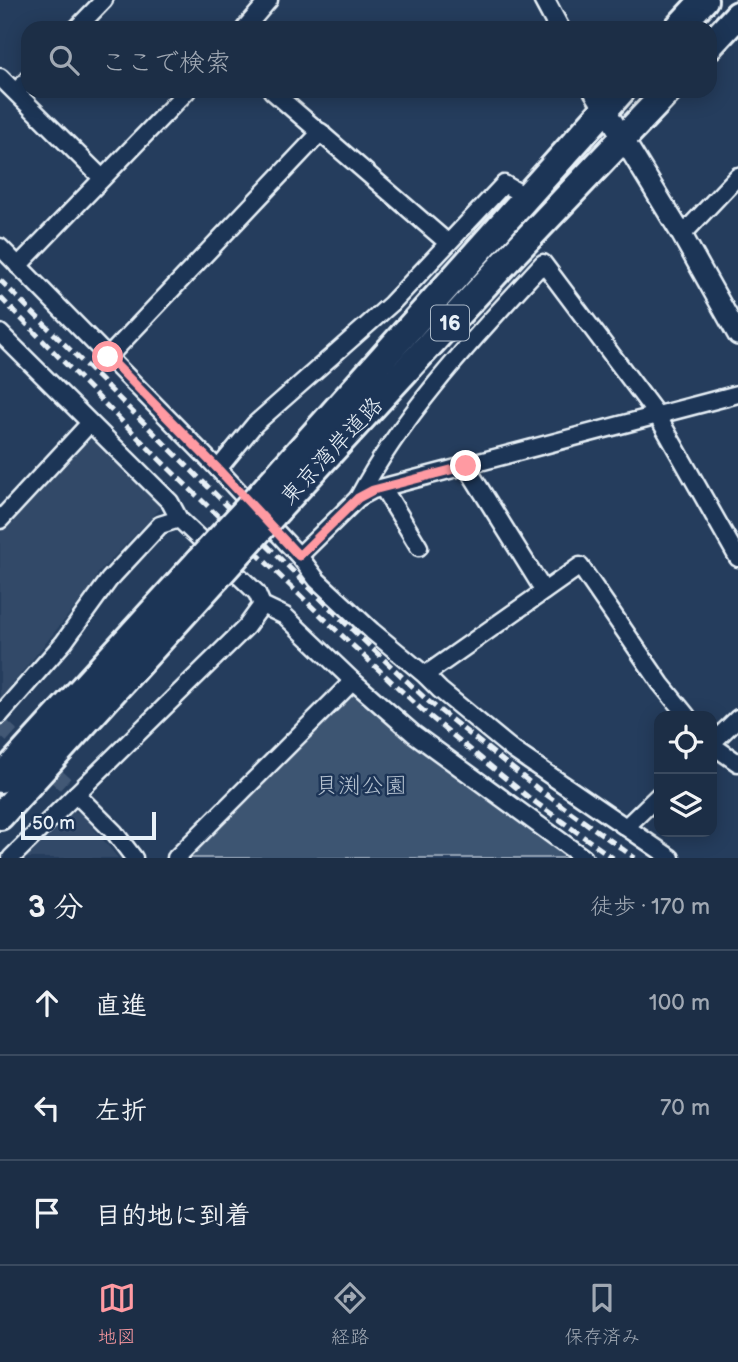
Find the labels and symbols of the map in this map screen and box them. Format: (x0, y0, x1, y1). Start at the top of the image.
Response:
road number: 16 (431, 306, 469, 340)
route start (92, 341, 123, 372)
street label: 東京湾岸道路 (275, 391, 389, 511)
route end (450, 450, 481, 481)
park label: 貝渕公園 (315, 772, 407, 800)
scale bar (21, 809, 156, 841)

